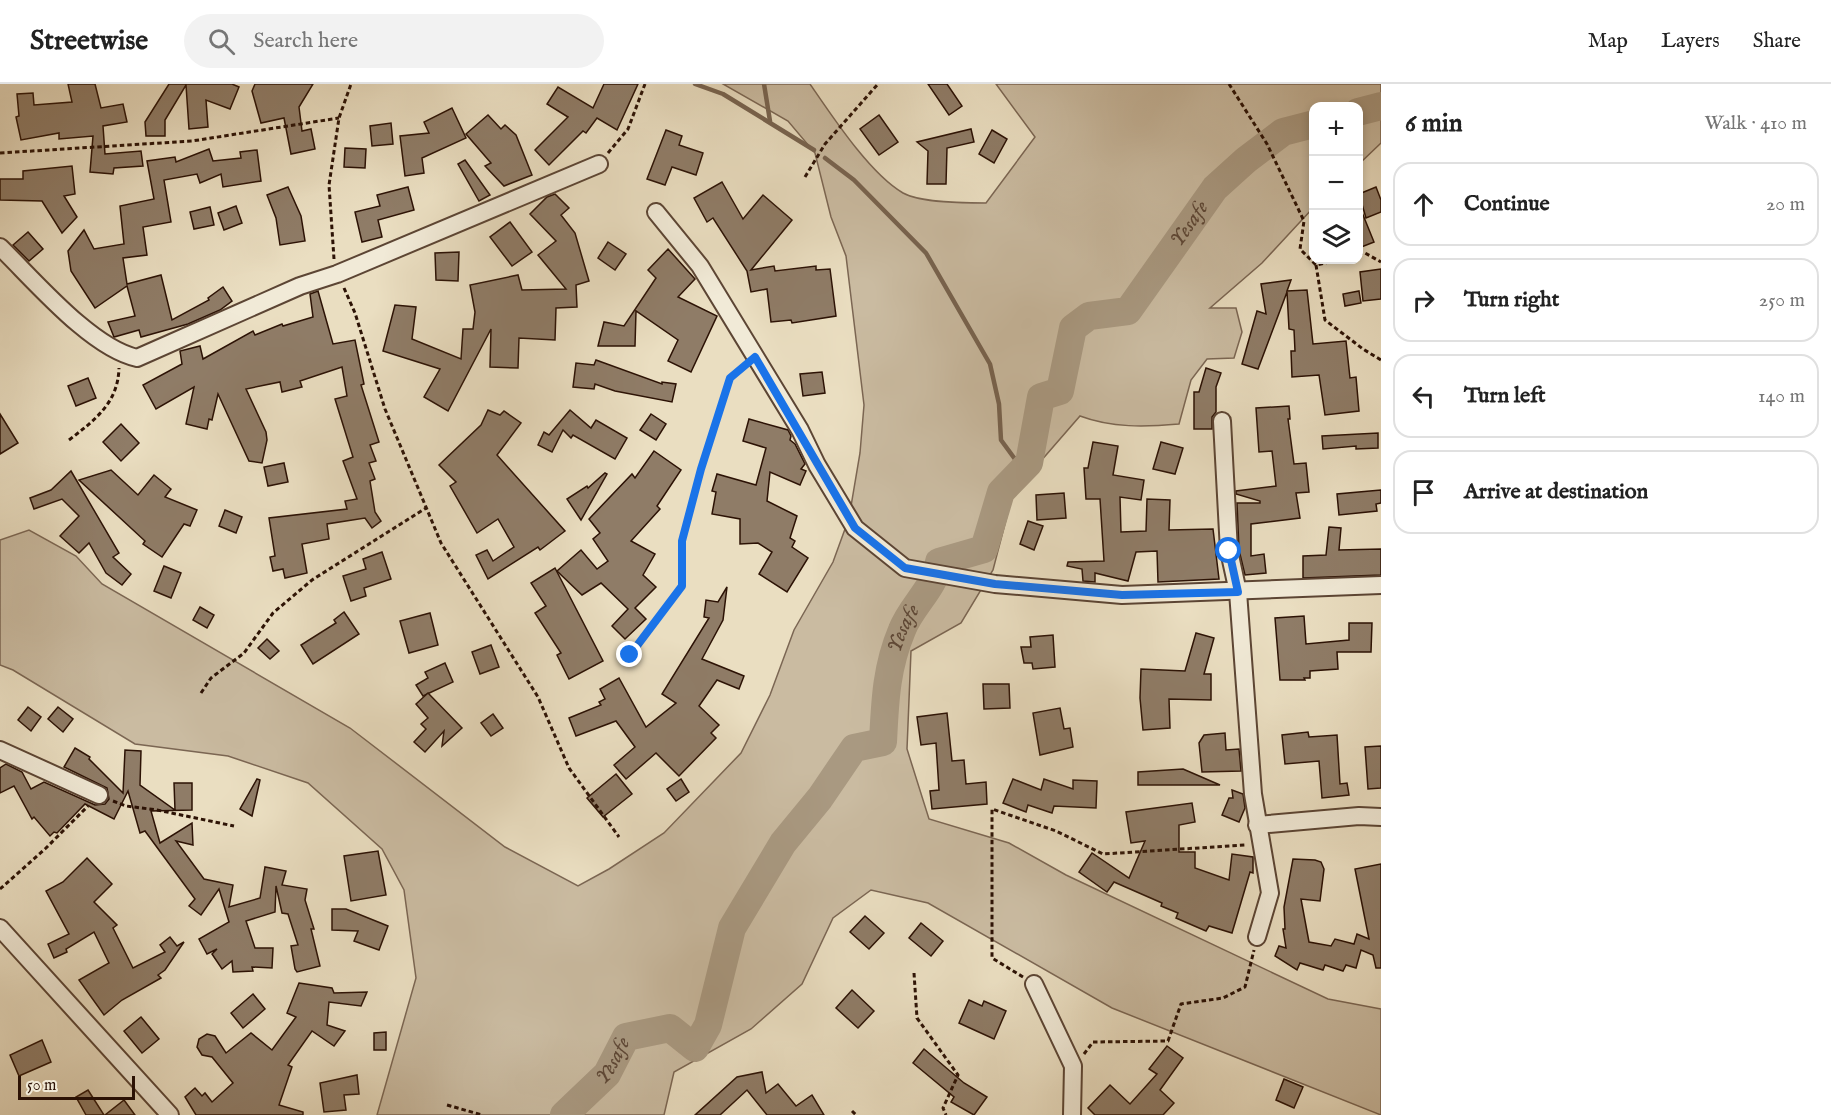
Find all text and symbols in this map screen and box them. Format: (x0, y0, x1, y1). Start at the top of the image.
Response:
search box (184, 14, 604, 68)
text: Streetwise (30, 24, 148, 59)
icon: search (205, 25, 238, 58)
text: Search here (253, 27, 358, 55)
text: Map (1588, 28, 1628, 55)
text: Layers (1661, 28, 1720, 55)
text: Share (1753, 28, 1801, 55)
map controls (1309, 102, 1363, 264)
button: + (1309, 102, 1363, 156)
text: 6 min (1405, 107, 1463, 140)
text: Walk · 410 m (1704, 111, 1807, 136)
button: − (1309, 156, 1363, 210)
icon: ahead (1407, 188, 1440, 221)
text: Continue (1464, 190, 1550, 218)
text: 20 m (1766, 192, 1805, 217)
water label: Yesafe (1164, 195, 1216, 252)
button: layers (1309, 210, 1363, 264)
icon: right (1407, 284, 1440, 317)
text: Turn right (1464, 286, 1559, 314)
text: 250 m (1759, 288, 1805, 313)
icon: left (1407, 380, 1440, 413)
text: Turn left (1464, 382, 1546, 410)
text: 140 m (1758, 384, 1805, 409)
icon: arrive (1407, 476, 1440, 509)
text: Arrive at destination (1464, 478, 1648, 506)
route start (1215, 537, 1241, 563)
water label: Yesafe (881, 598, 927, 656)
route end (616, 641, 642, 667)
water label: Yesafe (590, 1032, 638, 1091)
scale bar (18, 1073, 135, 1100)
text: 50 m (27, 1076, 56, 1096)

